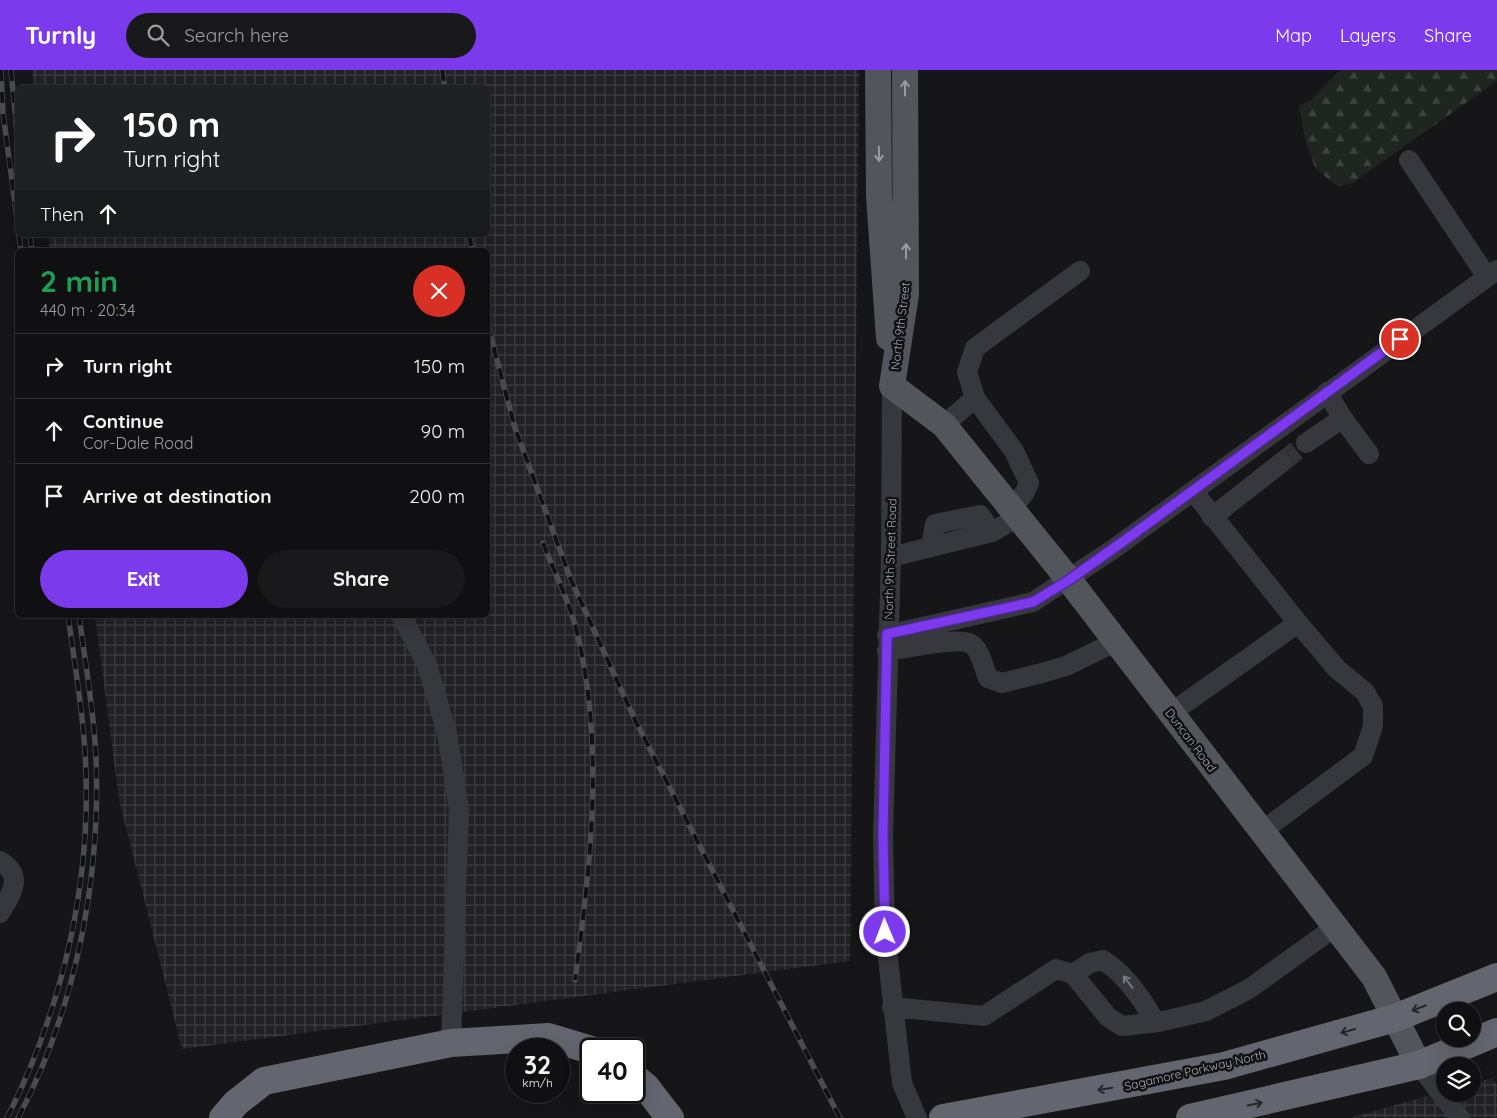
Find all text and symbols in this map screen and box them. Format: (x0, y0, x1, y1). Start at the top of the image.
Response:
search box (126, 13, 476, 58)
text: Turnly (25, 20, 96, 50)
icon: search (144, 21, 172, 49)
text: Search here (184, 23, 289, 47)
text: Map (1275, 24, 1312, 47)
text: Layers (1340, 24, 1396, 47)
text: Share (1424, 24, 1472, 47)
one-way arrow (900, 81, 910, 97)
text: 150 m (123, 102, 220, 146)
icon: right (40, 105, 105, 170)
text: Turn right (123, 145, 220, 173)
one-way arrow (874, 145, 884, 161)
icon: ahead (94, 200, 122, 228)
text: Then (40, 202, 84, 226)
one-way arrow (901, 243, 911, 260)
text: 2 min (40, 262, 118, 300)
button: close (413, 265, 465, 317)
street label: North 9th Street (887, 281, 913, 371)
text: 440 m · 20:34 (40, 300, 135, 320)
pin (1379, 318, 1421, 360)
icon: arrive (1386, 325, 1414, 353)
icon: right (40, 352, 68, 380)
text: Turn right (83, 354, 172, 378)
text: 150 m (414, 354, 465, 378)
text: Continue (83, 409, 164, 433)
icon: ahead (40, 417, 68, 445)
text: 90 m (421, 419, 465, 443)
text: Cor-Dale Road (83, 433, 193, 453)
icon: arrive (40, 482, 68, 510)
text: Arrive at destination (83, 484, 272, 508)
text: 200 m (409, 484, 465, 508)
street label: North 9th Street Road (880, 498, 900, 620)
button: Exit (40, 550, 248, 608)
button: Share (258, 550, 465, 608)
street label: Duncan Road (1162, 705, 1220, 775)
position arrow (858, 905, 910, 957)
one-way arrow (1123, 975, 1133, 989)
map controls (1436, 1002, 1481, 1102)
button: search (1436, 1002, 1481, 1047)
one-way arrow (1412, 1004, 1427, 1013)
one-way arrow (1340, 1027, 1356, 1036)
speed limit sign: 40 (580, 1038, 645, 1103)
street label: Sagamore Parkway North (1123, 1046, 1267, 1094)
text: 32 (524, 1049, 551, 1080)
button: layers (1436, 1057, 1481, 1102)
text: km/h (522, 1075, 553, 1090)
one-way arrow (1097, 1085, 1113, 1095)
one-way arrow (1247, 1099, 1263, 1108)

